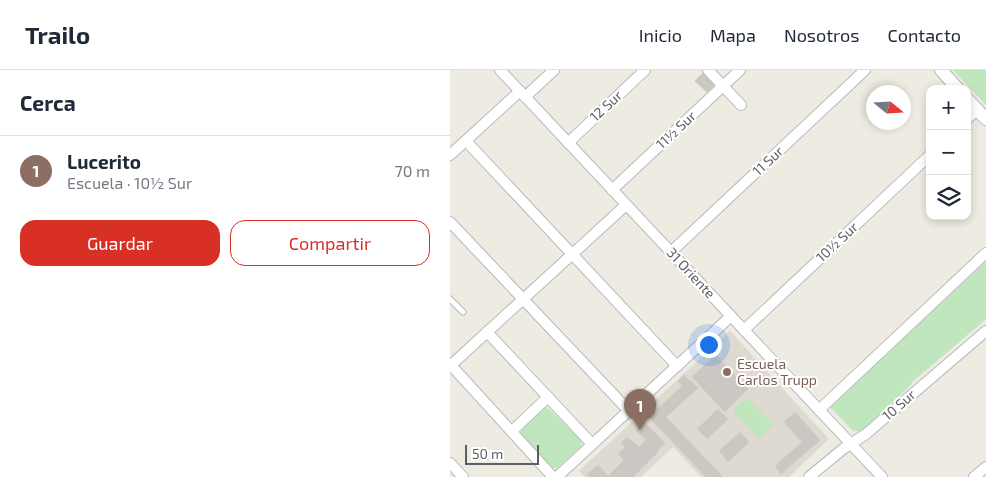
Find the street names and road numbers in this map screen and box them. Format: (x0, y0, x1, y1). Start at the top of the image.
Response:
street label: 12 Sur (586, 86, 626, 125)
street label: 11½ Sur (652, 107, 699, 152)
street label: 11 Sur (749, 142, 787, 179)
street label: 10½ Sur (812, 218, 861, 265)
street label: 31 Oriente (664, 244, 719, 302)
street label: 10 Sur (879, 385, 919, 424)

